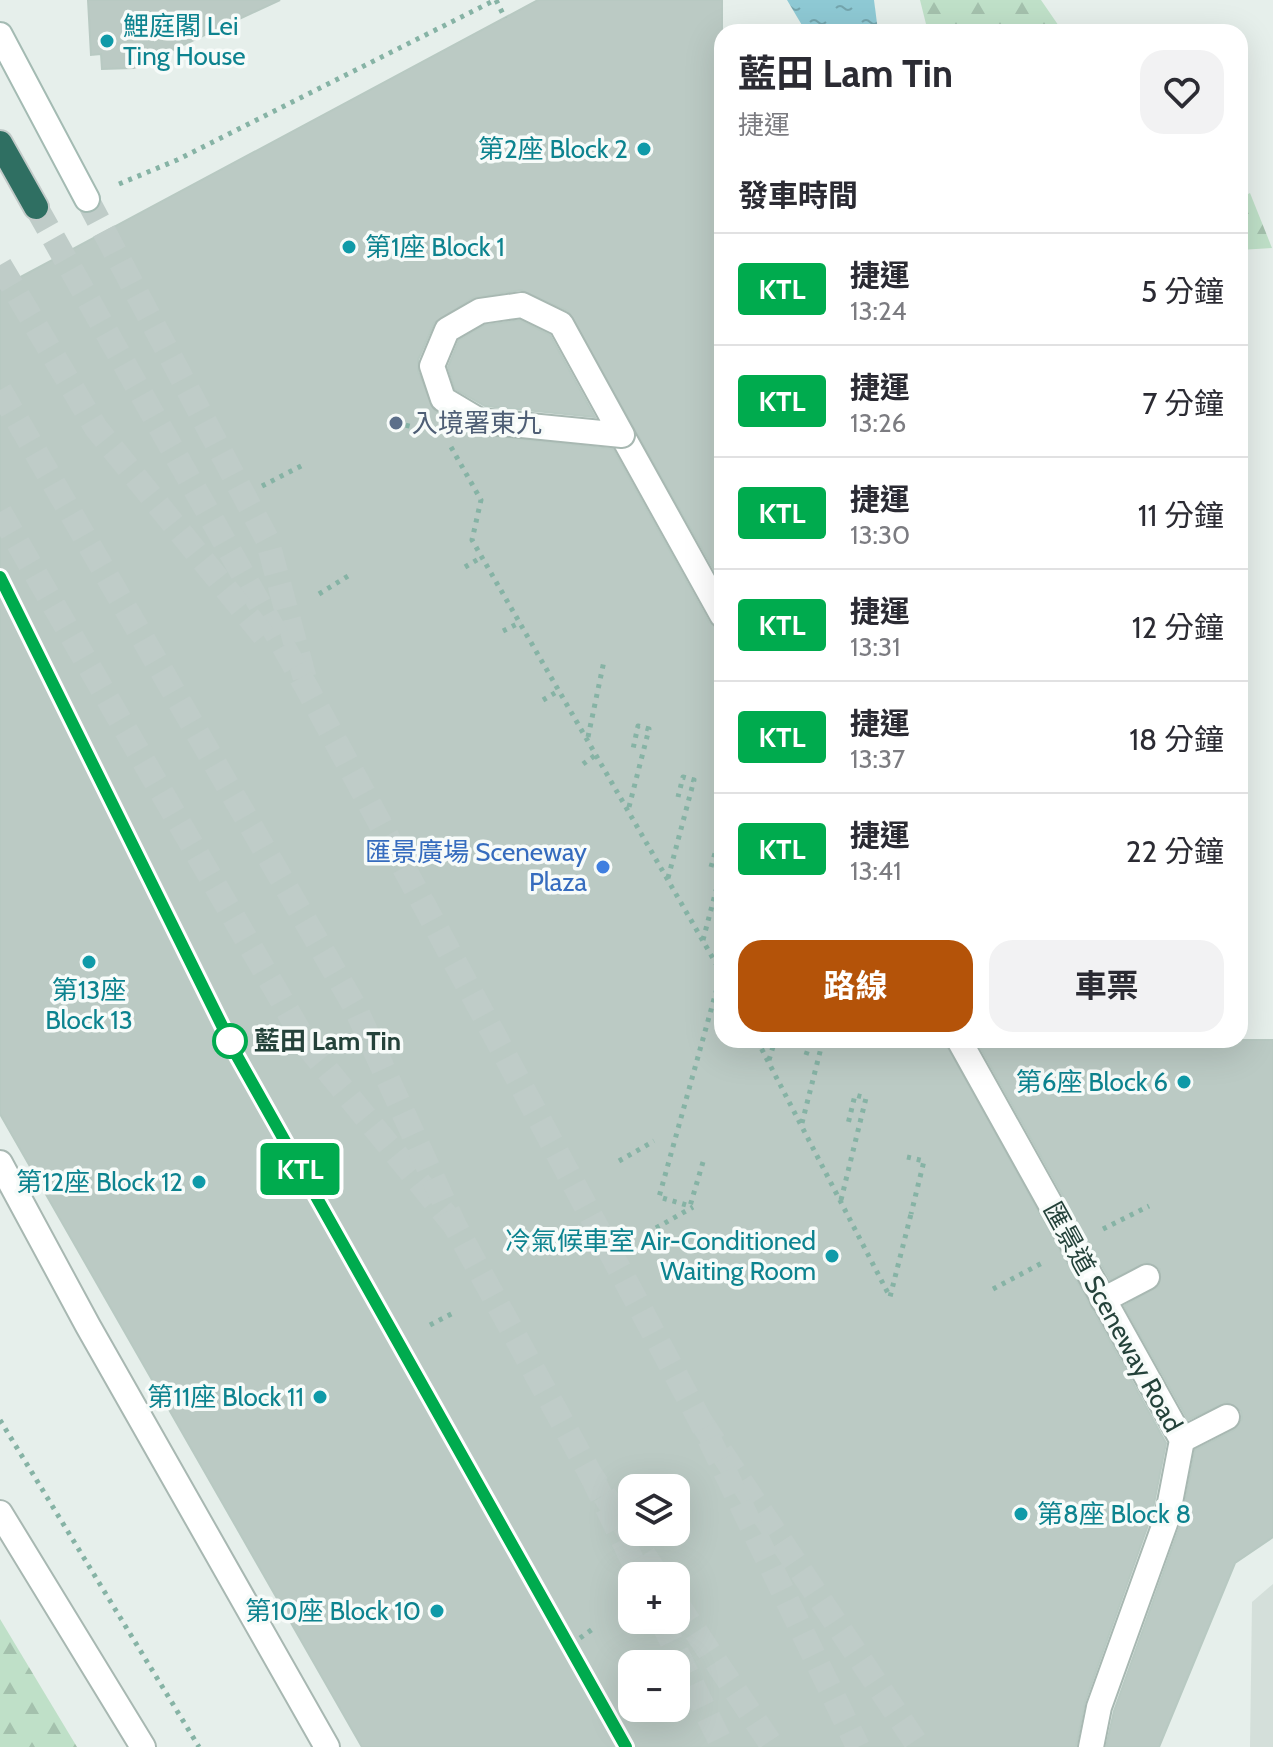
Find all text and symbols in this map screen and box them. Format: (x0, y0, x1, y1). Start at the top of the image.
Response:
place label: 鯉庭閣 Lei Ting House (123, 10, 245, 72)
marker: 鯉庭閣 Lei Ting House (98, 32, 116, 50)
text: 藍田 Lam Tin (738, 50, 953, 97)
button: heart (1140, 50, 1224, 134)
text: 捷運 (738, 109, 790, 141)
place label: 第2座 Block 2 (478, 133, 628, 165)
marker: 第2座 Block 2 (635, 140, 653, 158)
text: 發車時間 (738, 177, 858, 214)
place label: 第1座 Block 1 (365, 231, 505, 263)
marker: 第1座 Block 1 (340, 238, 358, 256)
text: 捷運 (850, 257, 910, 294)
text: KTL (758, 272, 806, 306)
text: 5 分鐘 (1141, 273, 1224, 310)
text: 13:24 (850, 295, 907, 327)
text: 捷運 (850, 369, 910, 406)
text: KTL (758, 384, 806, 418)
text: 7 分鐘 (1142, 385, 1224, 422)
place label: 入境署東九 (412, 407, 542, 439)
text: 13:26 (850, 407, 906, 439)
marker: 入境署東九 (387, 414, 405, 432)
text: 捷運 (850, 481, 910, 518)
text: KTL (758, 496, 806, 530)
text: 11 分鐘 (1138, 497, 1224, 534)
text: 13:30 (850, 519, 910, 551)
text: 捷運 (850, 593, 910, 630)
text: KTL (758, 608, 806, 642)
text: 12 分鐘 (1132, 609, 1224, 646)
text: 13:31 (850, 631, 901, 663)
text: 捷運 (850, 705, 910, 742)
text: KTL (758, 720, 806, 754)
text: 18 分鐘 (1129, 721, 1224, 758)
text: 13:37 (850, 743, 905, 775)
text: 捷運 (850, 817, 910, 854)
text: KTL (758, 832, 806, 866)
text: 22 分鐘 (1126, 833, 1224, 870)
place label: 匯景廣場 Sceneway Plaza (365, 836, 588, 898)
text: 13:41 (850, 855, 901, 887)
marker: 匯景廣場 Sceneway Plaza (594, 858, 612, 876)
button: 路線 (738, 940, 973, 1032)
button: 車票 (989, 940, 1224, 1032)
marker: 第13座 Block 13 (80, 953, 98, 971)
place label: 第13座 Block 13 (45, 974, 133, 1036)
marker: 藍田 Lam Tin (213, 1024, 247, 1058)
place label: 藍田 Lam Tin (254, 1025, 401, 1057)
place label: 第6座 Block 6 (1016, 1066, 1168, 1098)
marker: 第6座 Block 6 (1175, 1073, 1193, 1091)
line badge: KTL (254, 1143, 346, 1195)
text: KTL (276, 1152, 324, 1186)
place label: 第12座 Block 12 (16, 1166, 183, 1198)
marker: 第12座 Block 12 (190, 1173, 208, 1191)
street label: 匯景道 Sceneway Road (1036, 1196, 1190, 1438)
place label: 冷氣候車室 Air-Conditioned Waiting Room (505, 1225, 816, 1287)
marker: 冷氣候車室 Air-Conditioned Waiting Room (823, 1247, 841, 1265)
place label: 第11座 Block 11 (147, 1381, 304, 1413)
marker: 第11座 Block 11 (311, 1388, 329, 1406)
map controls (618, 1474, 690, 1722)
button: layers (618, 1474, 690, 1546)
place label: 第8座 Block 8 (1037, 1498, 1191, 1530)
marker: 第8座 Block 8 (1012, 1505, 1030, 1523)
button: + (618, 1562, 690, 1634)
place label: 第10座 Block 10 (245, 1595, 421, 1627)
marker: 第10座 Block 10 (428, 1602, 446, 1620)
button: − (618, 1650, 690, 1722)

